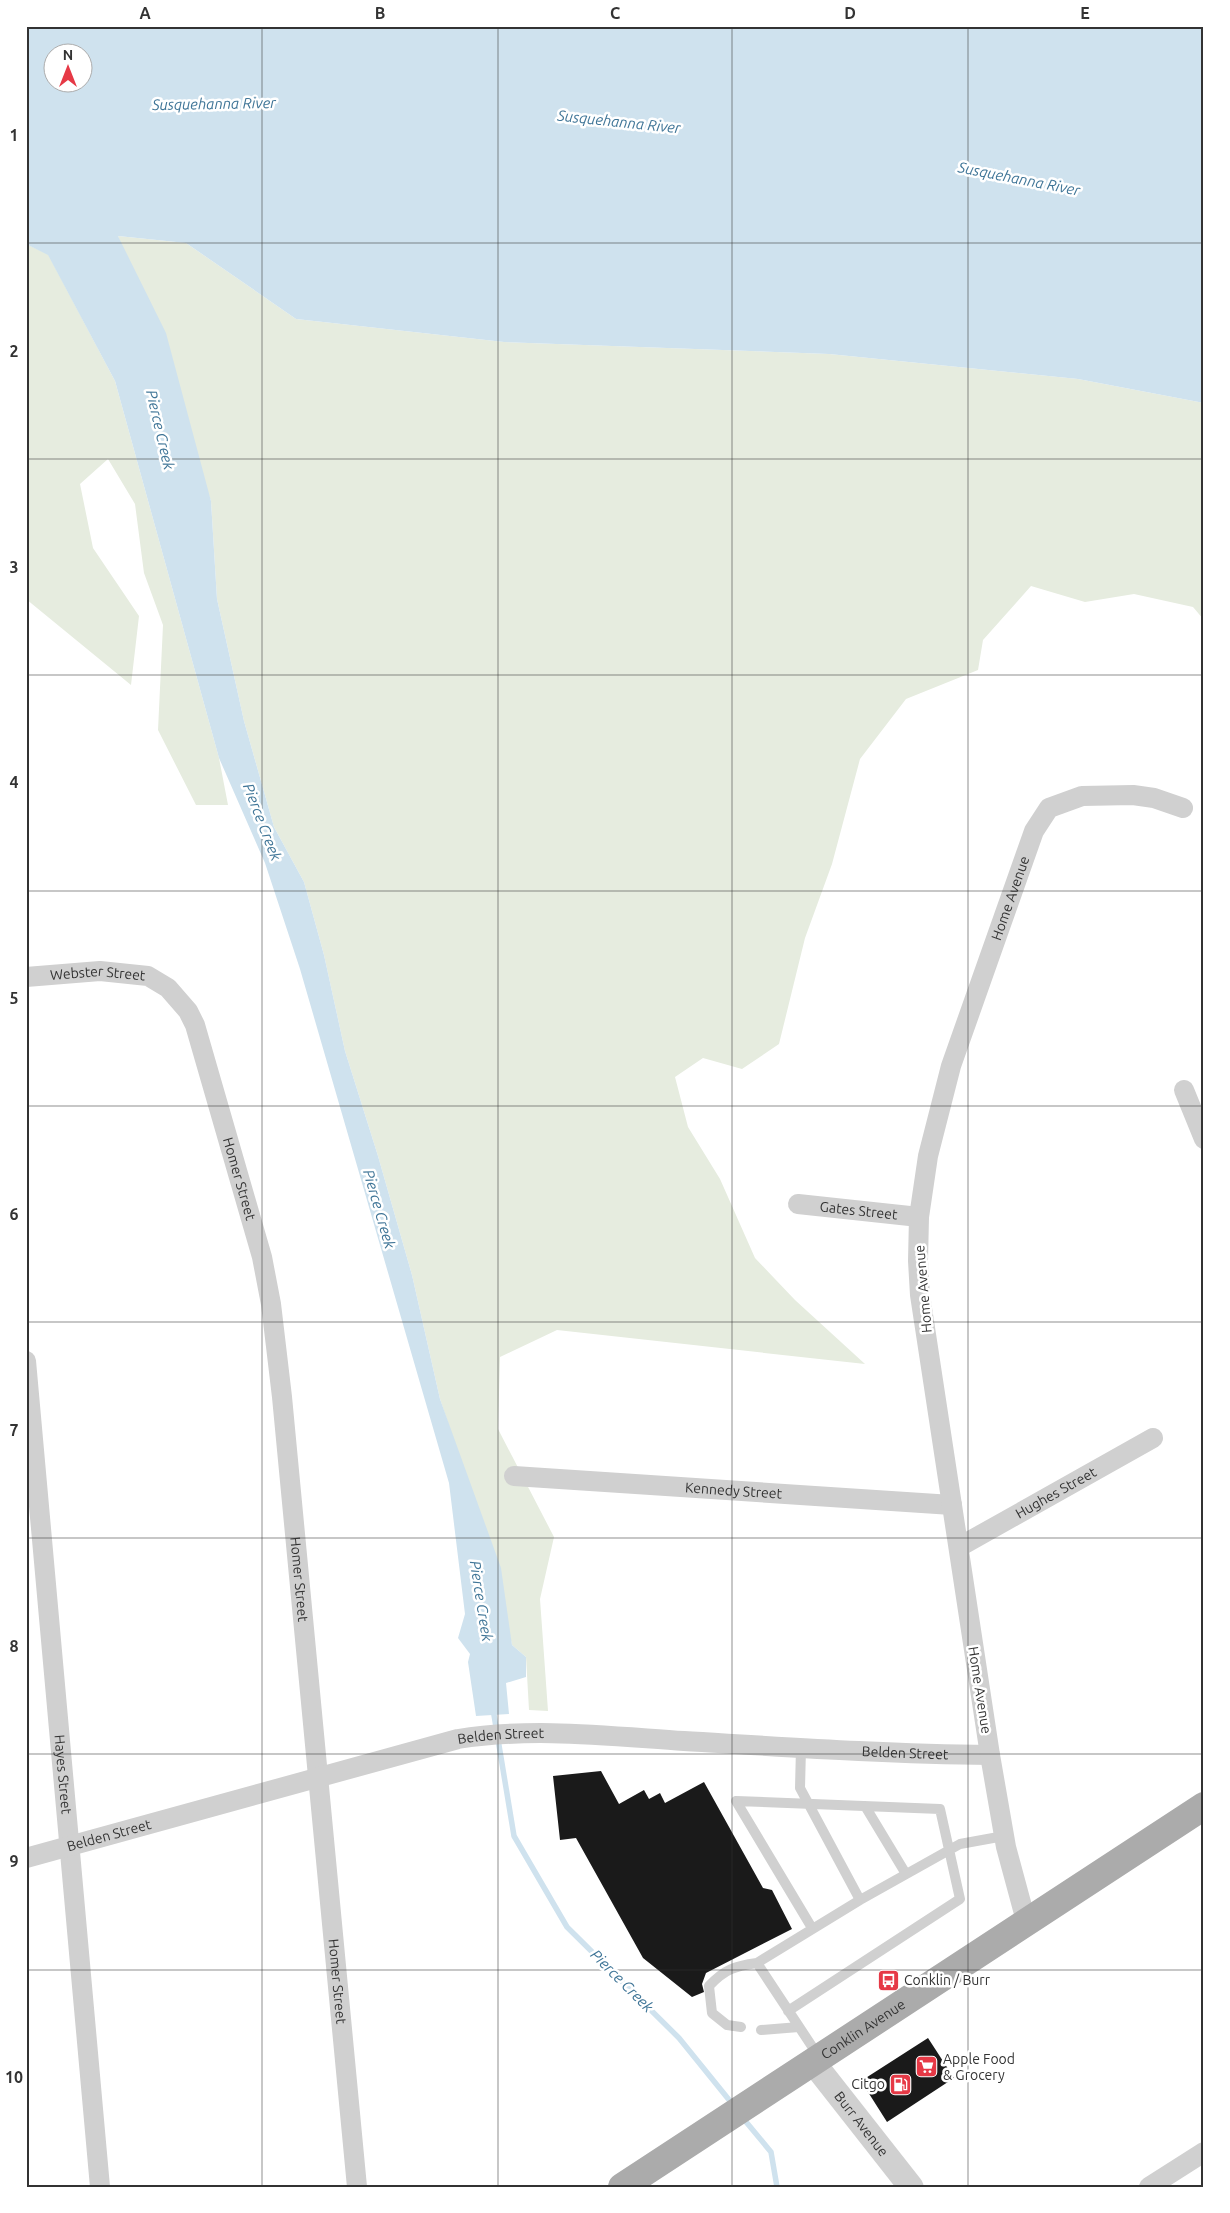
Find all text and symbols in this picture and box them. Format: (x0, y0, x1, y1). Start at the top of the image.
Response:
text: A (139, 4, 151, 22)
text: B (375, 4, 385, 22)
text: C (610, 4, 620, 22)
text: D (844, 4, 856, 22)
text: E (1080, 4, 1090, 22)
north arrow (42, 42, 92, 92)
text: N (63, 47, 73, 63)
water label: Susquehanna River (151, 94, 277, 113)
water label: Susquehanna River (556, 106, 683, 137)
text: 1 (9, 126, 19, 144)
water label: Susquehanna River (956, 158, 1083, 199)
text: 2 (9, 342, 19, 360)
water label: Pierce Creek (143, 388, 178, 472)
text: 3 (9, 558, 19, 576)
text: 4 (9, 773, 19, 791)
water label: Pierce Creek (240, 781, 285, 863)
street label: Home Avenue (988, 854, 1033, 942)
street label: Webster Street (49, 963, 147, 984)
text: 5 (9, 989, 19, 1007)
street label: Homer Street (220, 1135, 259, 1222)
water label: Pierce Creek (360, 1167, 399, 1251)
street label: Gates Street (819, 1198, 899, 1223)
text: 6 (9, 1205, 19, 1223)
street label: Home Avenue (911, 1244, 935, 1334)
text: 7 (9, 1421, 19, 1439)
street label: Hughes Street (1013, 1463, 1099, 1522)
street label: Kennedy Street (685, 1479, 783, 1502)
street label: Homer Street (287, 1536, 311, 1623)
water label: Pierce Creek (467, 1559, 496, 1643)
text: 8 (9, 1637, 19, 1655)
street label: Home Avenue (965, 1645, 995, 1735)
street label: Belden Street (456, 1725, 544, 1747)
street label: Hayes Street (51, 1734, 75, 1815)
street label: Belden Street (861, 1743, 949, 1762)
street label: Belden Street (65, 1816, 153, 1854)
text: 9 (9, 1852, 19, 1870)
street label: Homer Street (325, 1938, 350, 2025)
water label: Pierce Creek (587, 1946, 657, 2016)
bus stop icon: Conklin / Burr (876, 1968, 900, 1992)
place label: Conklin / Burr (904, 1972, 991, 1988)
street label: Conklin Avenue (818, 1996, 908, 2063)
place label: Apple Food & Grocery (943, 2051, 1015, 2083)
supermarket icon: Apple Food & Grocery (915, 2055, 939, 2079)
text: 10 (5, 2068, 23, 2086)
fuel station icon: Citgo (889, 2072, 913, 2096)
place label: Citgo (851, 2076, 885, 2092)
street label: Burr Avenue (831, 2088, 892, 2159)

